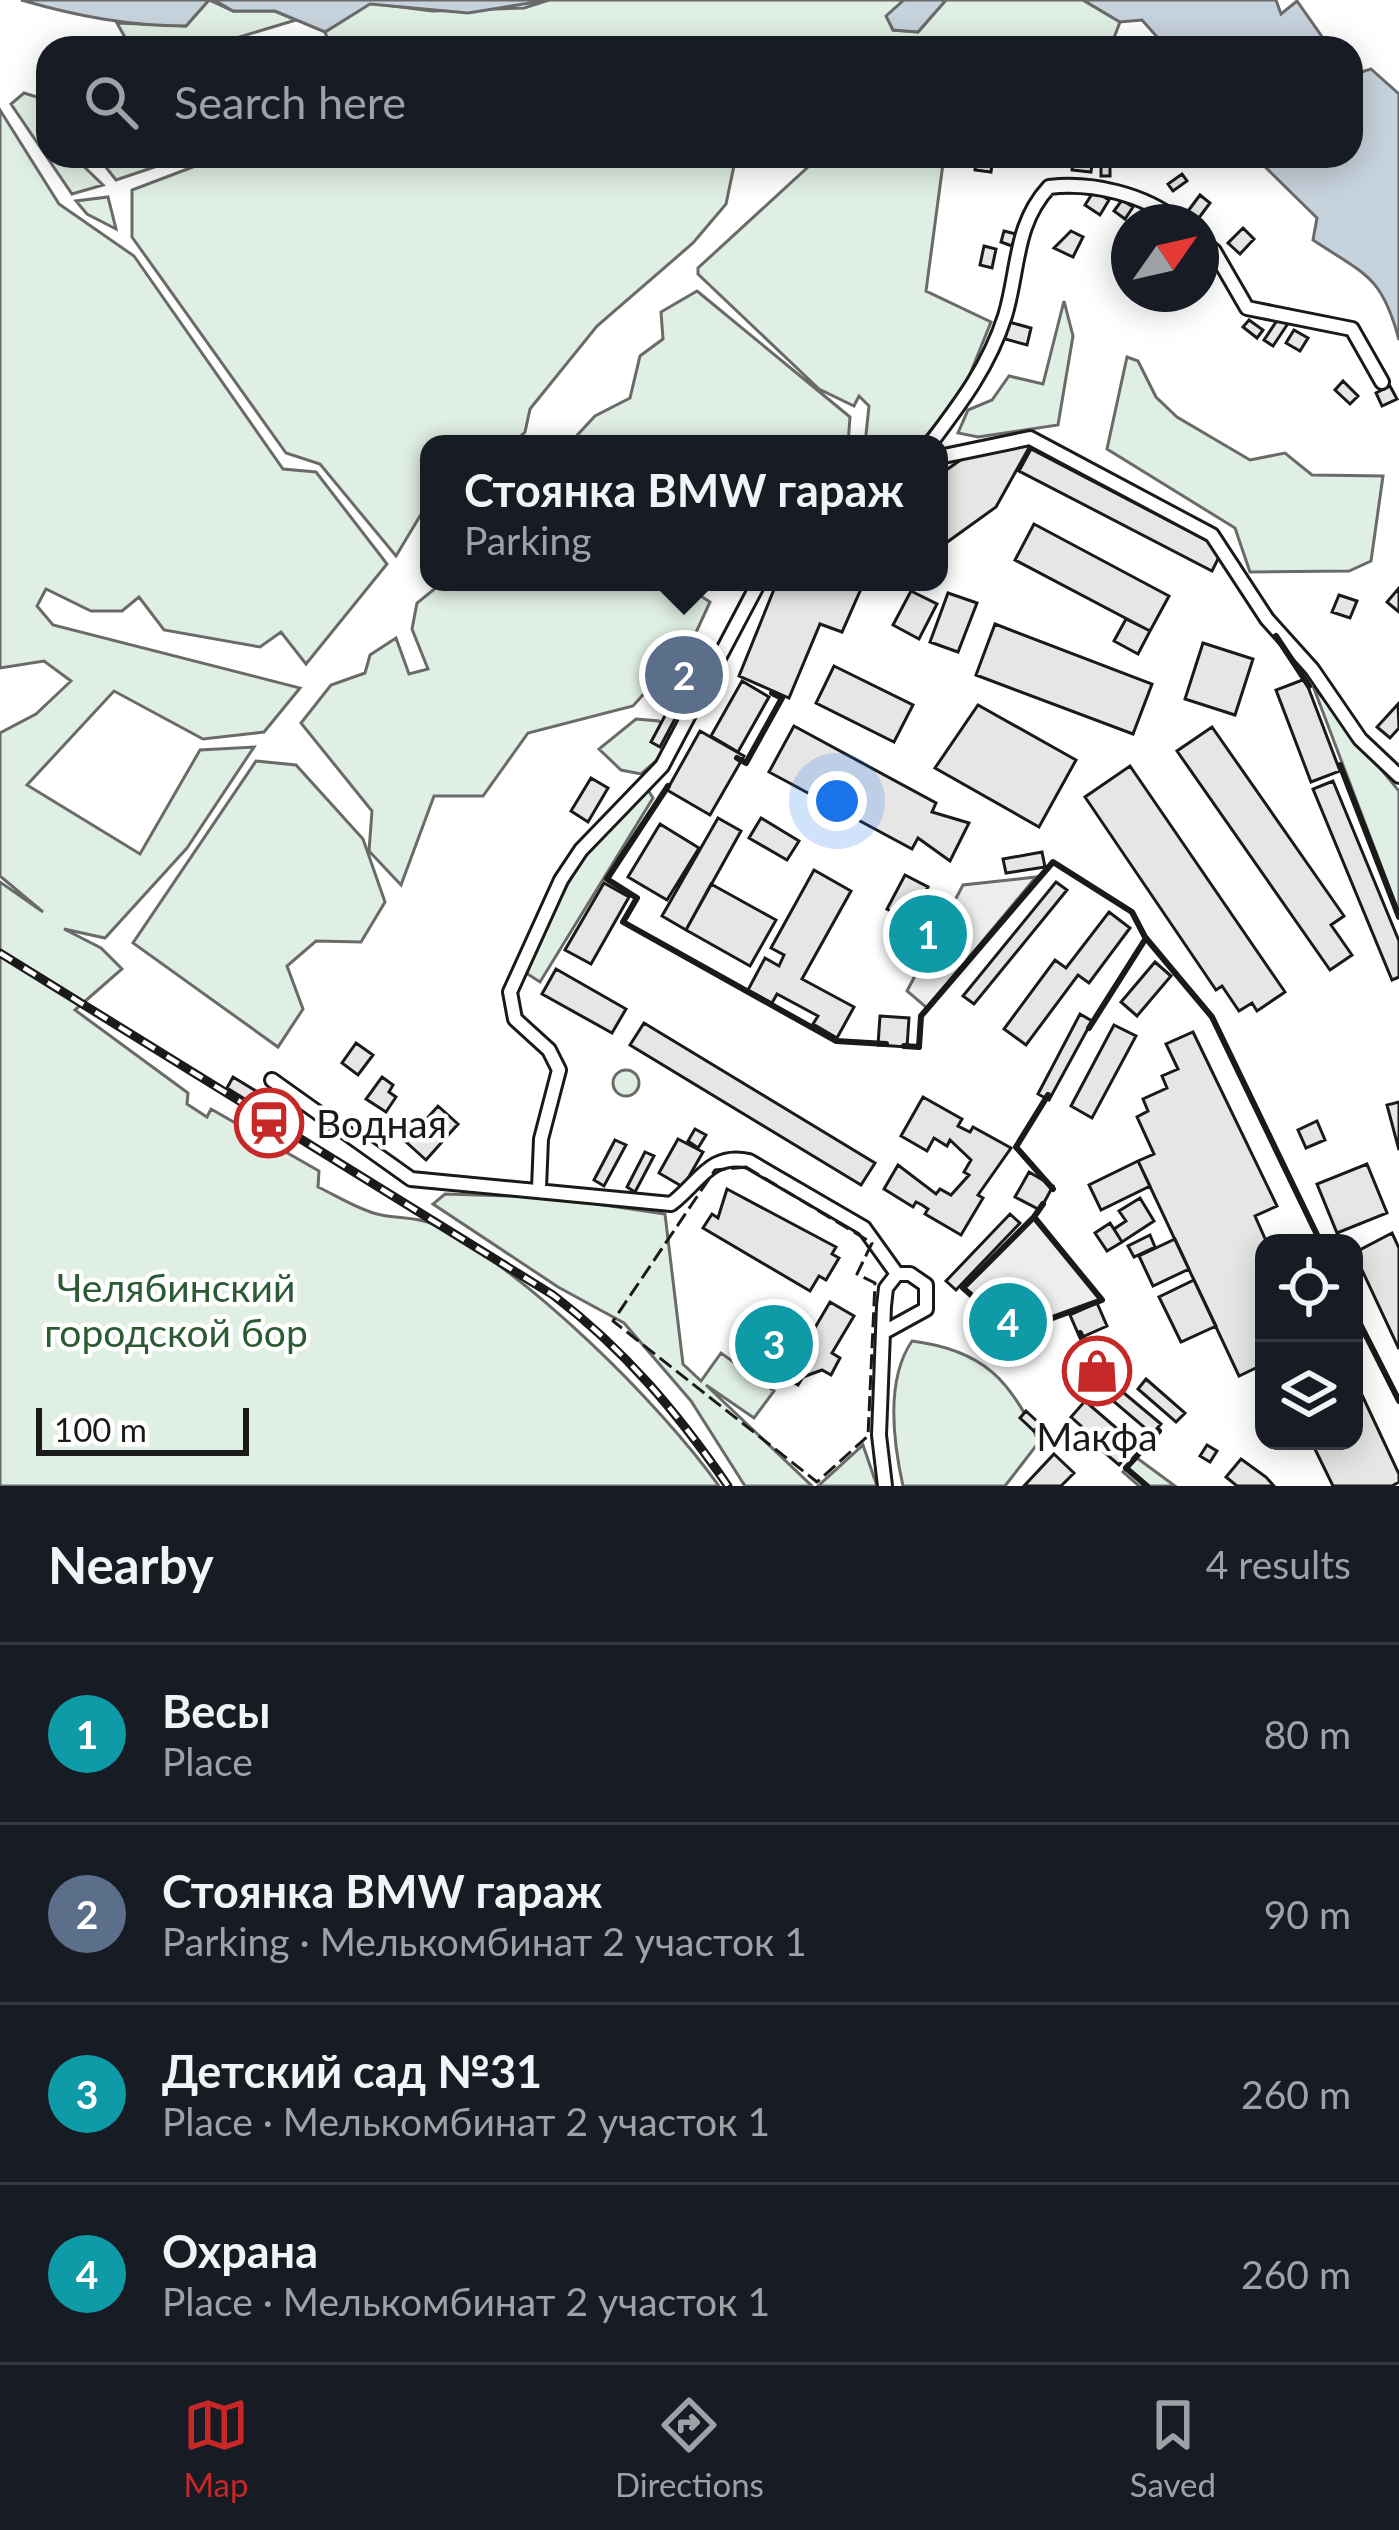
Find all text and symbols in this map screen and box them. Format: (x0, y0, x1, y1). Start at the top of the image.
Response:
search box (36, 36, 1363, 168)
icon: search (78, 69, 144, 135)
text: Search here (174, 75, 406, 129)
north arrow (1111, 204, 1219, 312)
popup (420, 435, 948, 591)
text: Стоянка BMW гараж (464, 463, 904, 517)
text: Parking (464, 517, 592, 563)
pin: 2 (645, 630, 723, 720)
your location (807, 771, 867, 831)
pin: 1 (889, 889, 967, 979)
station icon: Водная (234, 1088, 304, 1158)
place label: Водная (316, 1100, 447, 1146)
map controls (1255, 1234, 1363, 1450)
button: locate (1255, 1234, 1363, 1342)
park label: Челябинский городской бор (44, 1264, 308, 1355)
pin: 4 (969, 1277, 1047, 1367)
pin: 3 (735, 1299, 813, 1389)
shop icon: Макфа (1062, 1336, 1132, 1406)
button: layers (1255, 1342, 1363, 1450)
scale bar (36, 1402, 249, 1455)
text: 100 m (54, 1409, 147, 1449)
place label: Макфа (1036, 1413, 1158, 1459)
text: Nearby (48, 1534, 214, 1595)
text: 4 results (1206, 1541, 1351, 1587)
text: Весы (162, 1684, 270, 1738)
text: 1 (76, 1711, 98, 1757)
text: 80 m (1264, 1711, 1351, 1757)
text: Place (162, 1738, 253, 1784)
text: Стоянка BMW гараж (162, 1864, 602, 1918)
text: 2 (76, 1891, 98, 1937)
text: 90 m (1264, 1891, 1351, 1937)
text: Parking · Мелькомбинат 2 участок 1 (162, 1918, 807, 1964)
text: Детский сад №31 (162, 2044, 542, 2098)
text: 3 (76, 2071, 98, 2117)
text: 260 m (1241, 2071, 1351, 2117)
text: Place · Мелькомбинат 2 участок 1 (162, 2098, 770, 2144)
text: Охрана (162, 2224, 318, 2278)
text: 4 (76, 2251, 98, 2297)
text: 260 m (1241, 2251, 1351, 2297)
text: Place · Мелькомбинат 2 участок 1 (162, 2278, 770, 2324)
tab: Map (183, 2392, 249, 2504)
tab: Directions (615, 2392, 764, 2504)
tab: Saved (1130, 2392, 1216, 2504)

